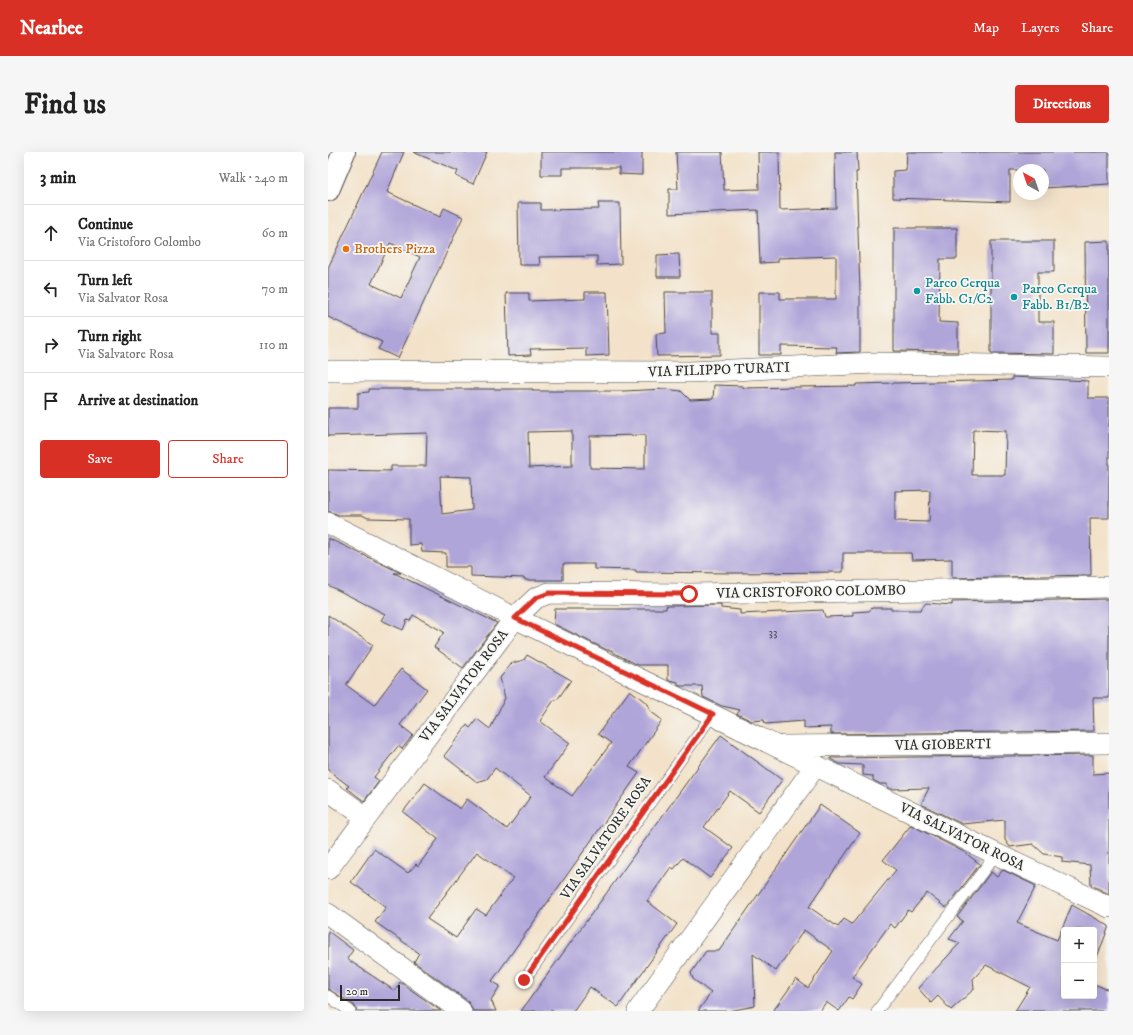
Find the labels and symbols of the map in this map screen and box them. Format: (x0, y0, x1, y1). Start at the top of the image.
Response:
north arrow (1013, 164, 1049, 200)
place label: Brothers Pizza (354, 240, 435, 258)
marker: Brothers Pizza (341, 244, 351, 254)
place label: Parco Cerqua Fabb. C1/C2 (925, 274, 1000, 308)
place label: Parco Cerqua Fabb. B1/B2 (1022, 280, 1097, 314)
marker: Parco Cerqua Fabb. C1/C2 (912, 286, 922, 296)
marker: Parco Cerqua Fabb. B1/B2 (1009, 292, 1019, 302)
street label: VIA FILIPPO TURATI (647, 359, 790, 382)
street label: VIA CRISTOFORO COLOMBO (715, 581, 906, 603)
route start (680, 585, 698, 603)
street label: VIA SALVATOR ROSA (415, 625, 513, 747)
house number: 33 (769, 625, 777, 640)
street label: VIA GIOBERTI (894, 735, 991, 755)
street label: VIA SALVATORE ROSA (556, 772, 656, 904)
street label: VIA SALVATOR ROSA (896, 798, 1028, 876)
route end (515, 971, 533, 989)
scale bar (340, 983, 400, 1002)

